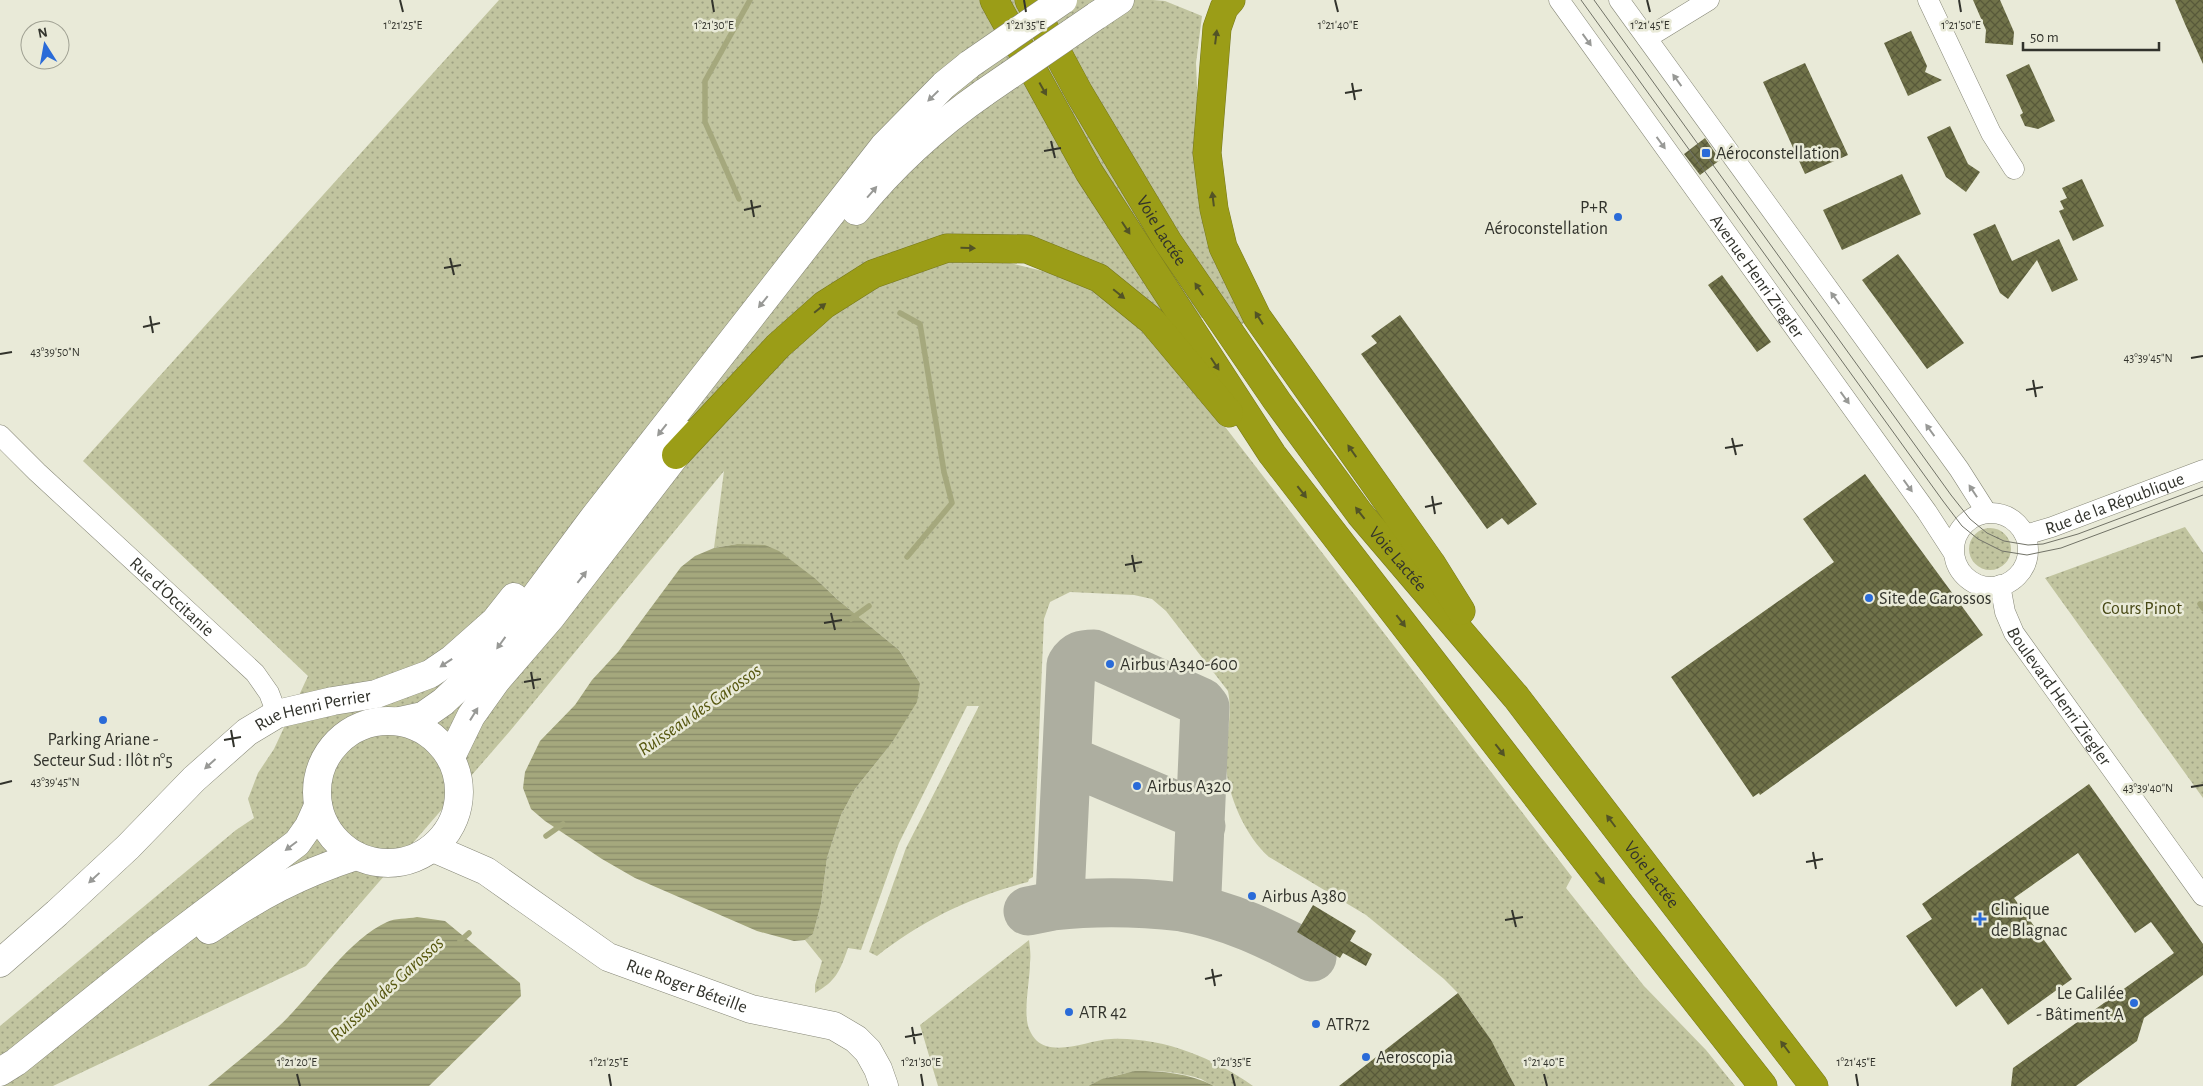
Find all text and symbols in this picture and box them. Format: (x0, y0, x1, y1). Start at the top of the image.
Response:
text: 1°21'25"E (384, 19, 423, 31)
text: 1°21'30"E (694, 19, 734, 31)
text: 1°21'35"E (1007, 19, 1045, 31)
text: 1°21'40"E (1318, 19, 1358, 31)
text: 1°21'45"E (1630, 19, 1670, 31)
text: 1°21'50"E (1941, 19, 1981, 31)
north arrow (20, 20, 70, 70)
scale bar (2023, 20, 2159, 52)
text: N (37, 25, 49, 41)
one-way arrow (1212, 29, 1220, 45)
text: 50 m (2030, 30, 2059, 45)
one-way arrow (1582, 33, 1593, 46)
one-way arrow (1672, 73, 1682, 87)
one-way arrow (1039, 81, 1047, 96)
one-way arrow (927, 90, 939, 102)
one-way arrow (1656, 136, 1666, 150)
place label: Aéroconstellation (1716, 145, 1840, 163)
marker: Aéroconstellation (1700, 147, 1712, 159)
one-way arrow (866, 186, 878, 198)
one-way arrow (1209, 191, 1217, 207)
street label: Voie Lactée (1132, 193, 1189, 269)
place label: P+R Aéroconstellation (1484, 199, 1608, 238)
marker: P+R Aéroconstellation (1612, 211, 1624, 223)
street label: Avenue Henri Ziegler (1706, 212, 1807, 342)
one-way arrow (1121, 221, 1131, 235)
one-way arrow (960, 244, 976, 252)
one-way arrow (1194, 282, 1204, 296)
one-way arrow (1112, 289, 1125, 300)
one-way arrow (1830, 291, 1840, 305)
one-way arrow (757, 295, 768, 308)
one-way arrow (814, 303, 827, 314)
one-way arrow (1254, 312, 1263, 325)
text: 43°39'50"N (30, 346, 80, 358)
text: 43°39'45"N (2123, 352, 2173, 364)
one-way arrow (1210, 357, 1220, 371)
one-way arrow (1840, 391, 1850, 405)
one-way arrow (657, 423, 668, 436)
one-way arrow (1925, 423, 1935, 437)
one-way arrow (1347, 444, 1357, 458)
street label: Rue de la République (2043, 470, 2187, 539)
one-way arrow (1903, 480, 1913, 493)
one-way arrow (1968, 484, 1978, 498)
one-way arrow (1297, 485, 1307, 499)
one-way arrow (1354, 507, 1365, 520)
street label: Voie Lactée (1365, 524, 1430, 595)
street label: Rue d'Occitanie (126, 554, 217, 640)
one-way arrow (577, 570, 587, 584)
place label: Site de Garossos (1879, 590, 1991, 608)
marker: Site de Garossos (1863, 592, 1875, 604)
park label: Cours Pinot (2102, 600, 2182, 618)
one-way arrow (1396, 614, 1407, 627)
street label: Boulevard Henri Ziegler (2003, 625, 2114, 769)
one-way arrow (496, 636, 506, 650)
place label: Airbus A340-600 (1120, 656, 1238, 674)
one-way arrow (440, 658, 453, 668)
marker: Airbus A340-600 (1104, 658, 1116, 670)
water label: Ruisseau des Garossos (635, 661, 765, 760)
street label: Rue Henri Perrier (252, 687, 372, 735)
one-way arrow (469, 707, 478, 721)
marker: Parking Ariane - Secteur Sud : Ilôt n°5 (97, 714, 109, 726)
place label: Parking Ariane - Secteur Sud : Ilôt n°5 (33, 731, 173, 770)
one-way arrow (1495, 743, 1506, 756)
one-way arrow (204, 759, 217, 770)
text: 43°39'45"N (30, 776, 80, 788)
place label: Airbus A320 (1147, 778, 1231, 796)
marker: Airbus A320 (1131, 780, 1143, 792)
text: 43°39'40"N (2123, 782, 2173, 794)
one-way arrow (1606, 815, 1617, 828)
street label: Voie Lactée (1620, 838, 1682, 912)
one-way arrow (284, 841, 298, 851)
one-way arrow (1594, 871, 1605, 884)
one-way arrow (89, 872, 101, 884)
place label: Airbus A380 (1262, 888, 1347, 906)
marker: Airbus A380 (1246, 890, 1258, 902)
place label: Clinique de Blagnac (1991, 901, 2067, 940)
marker: Clinique de Blagnac (1973, 912, 1987, 926)
water label: Ruisseau des Garossos (327, 933, 447, 1045)
street label: Rue Roger Béteille (624, 956, 750, 1017)
place label: Le Galilée - Bâtiment A (2036, 985, 2125, 1024)
marker: Le Galilée - Bâtiment A (2128, 997, 2140, 1009)
place label: ATR 42 (1079, 1004, 1127, 1022)
marker: ATR 42 (1063, 1006, 1075, 1018)
place label: ATR72 (1326, 1016, 1370, 1034)
marker: ATR72 (1310, 1018, 1322, 1030)
one-way arrow (1779, 1041, 1790, 1054)
place label: Aeroscopia (1376, 1049, 1453, 1067)
marker: Aeroscopia (1360, 1051, 1372, 1063)
text: 1°21'20"E (277, 1056, 317, 1068)
text: 1°21'25"E (590, 1056, 629, 1068)
text: 1°21'30"E (901, 1056, 941, 1068)
text: 1°21'35"E (1213, 1056, 1251, 1068)
text: 1°21'40"E (1524, 1056, 1564, 1068)
text: 1°21'45"E (1836, 1056, 1876, 1068)

